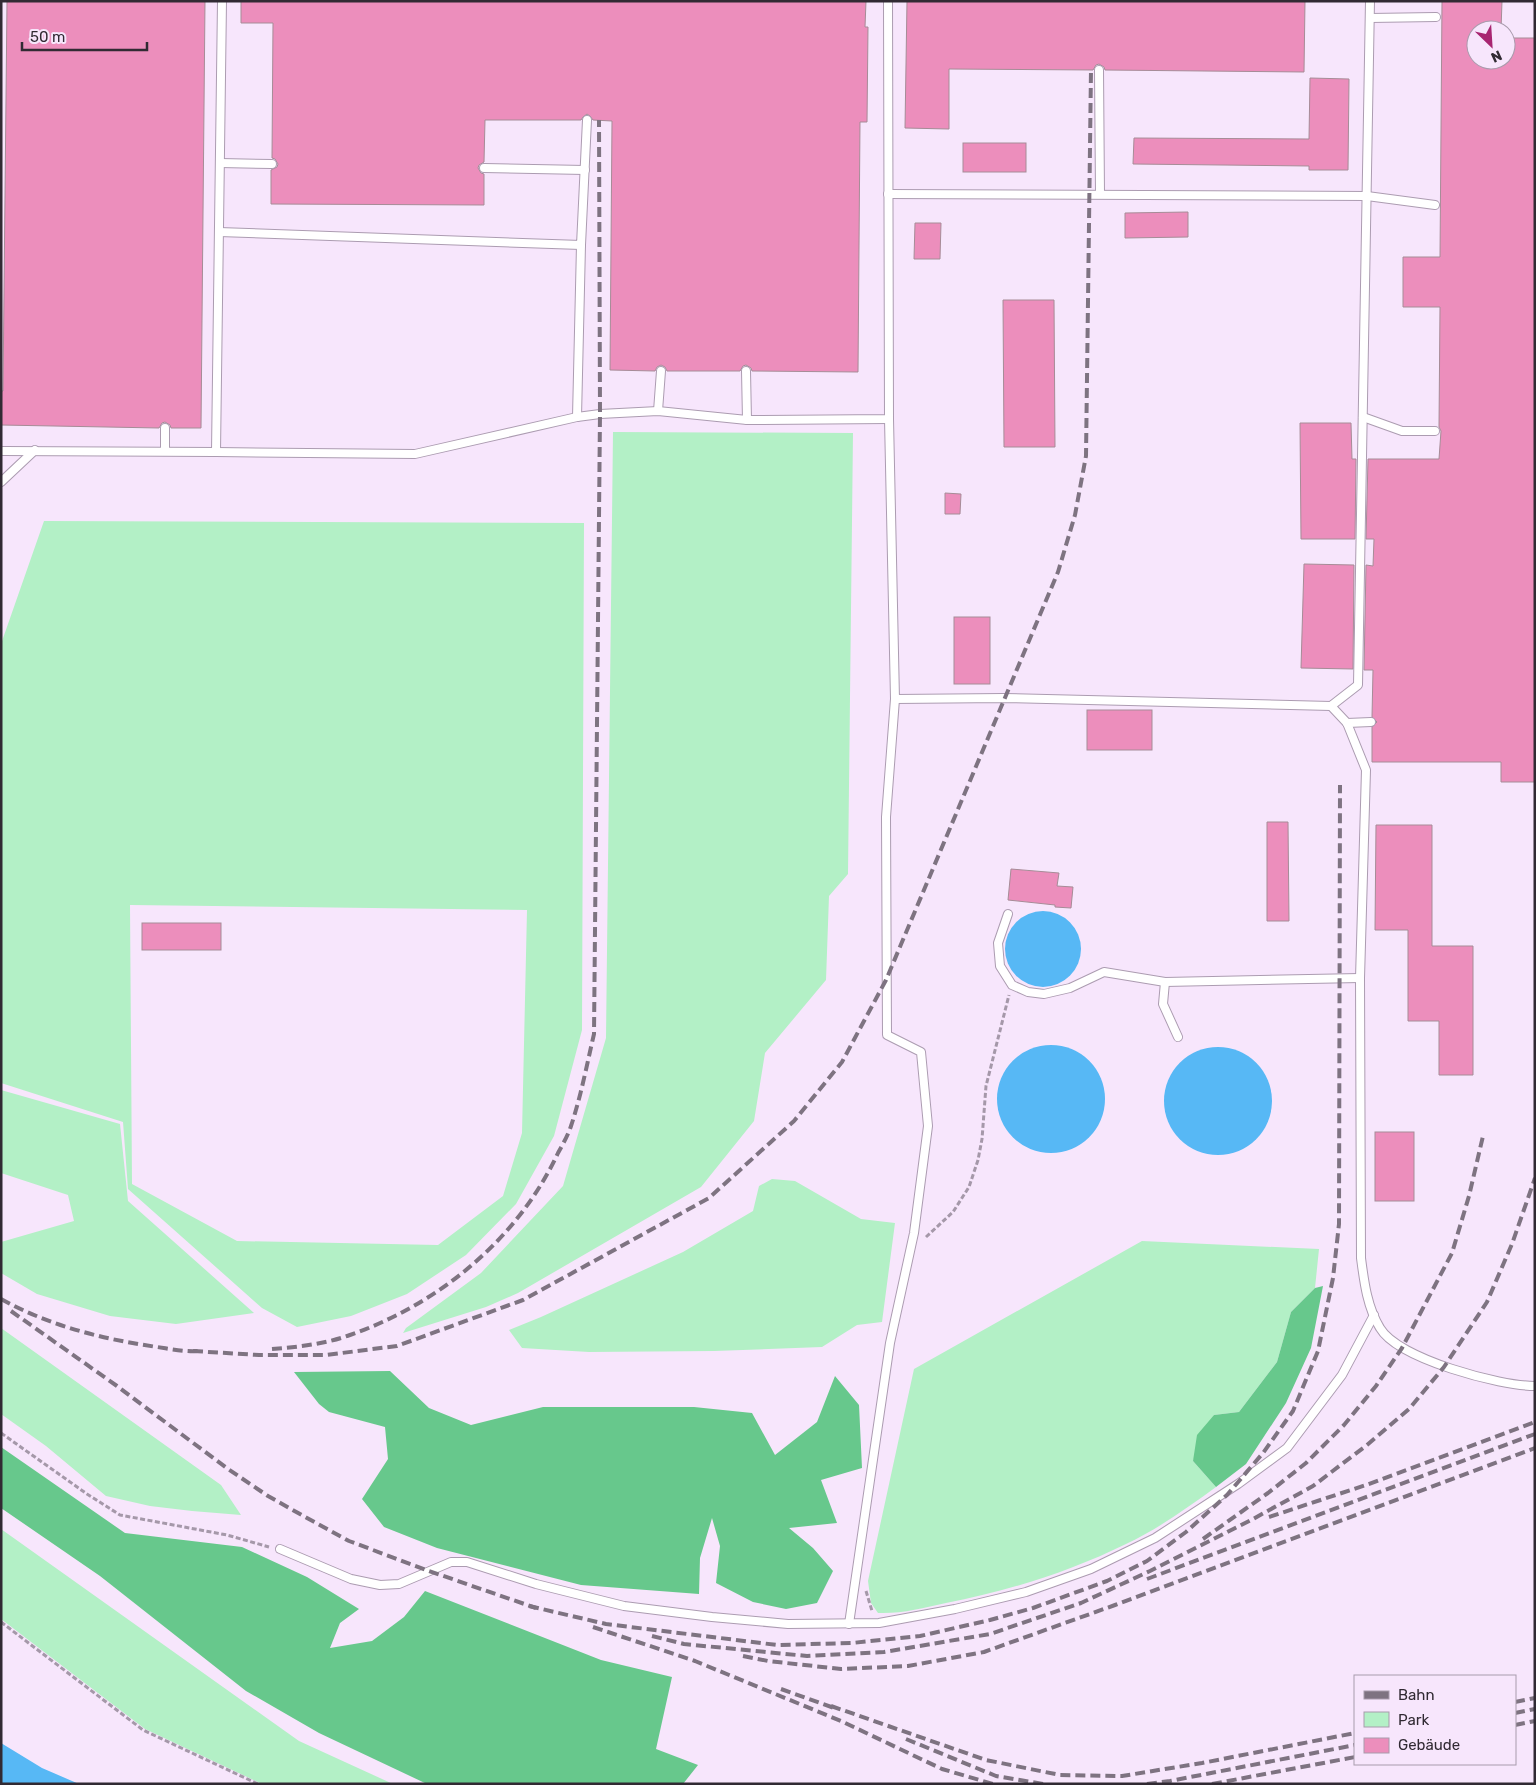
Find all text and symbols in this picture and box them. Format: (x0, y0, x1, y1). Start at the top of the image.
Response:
scale bar (22, 20, 148, 52)
north arrow (1466, 20, 1516, 70)
text: 50 m (30, 28, 65, 46)
text: N (1488, 46, 1504, 66)
legend (1354, 1675, 1516, 1765)
text: Bahn (1398, 1686, 1435, 1704)
text: Park (1398, 1711, 1429, 1729)
text: Gebäude (1398, 1736, 1460, 1754)

